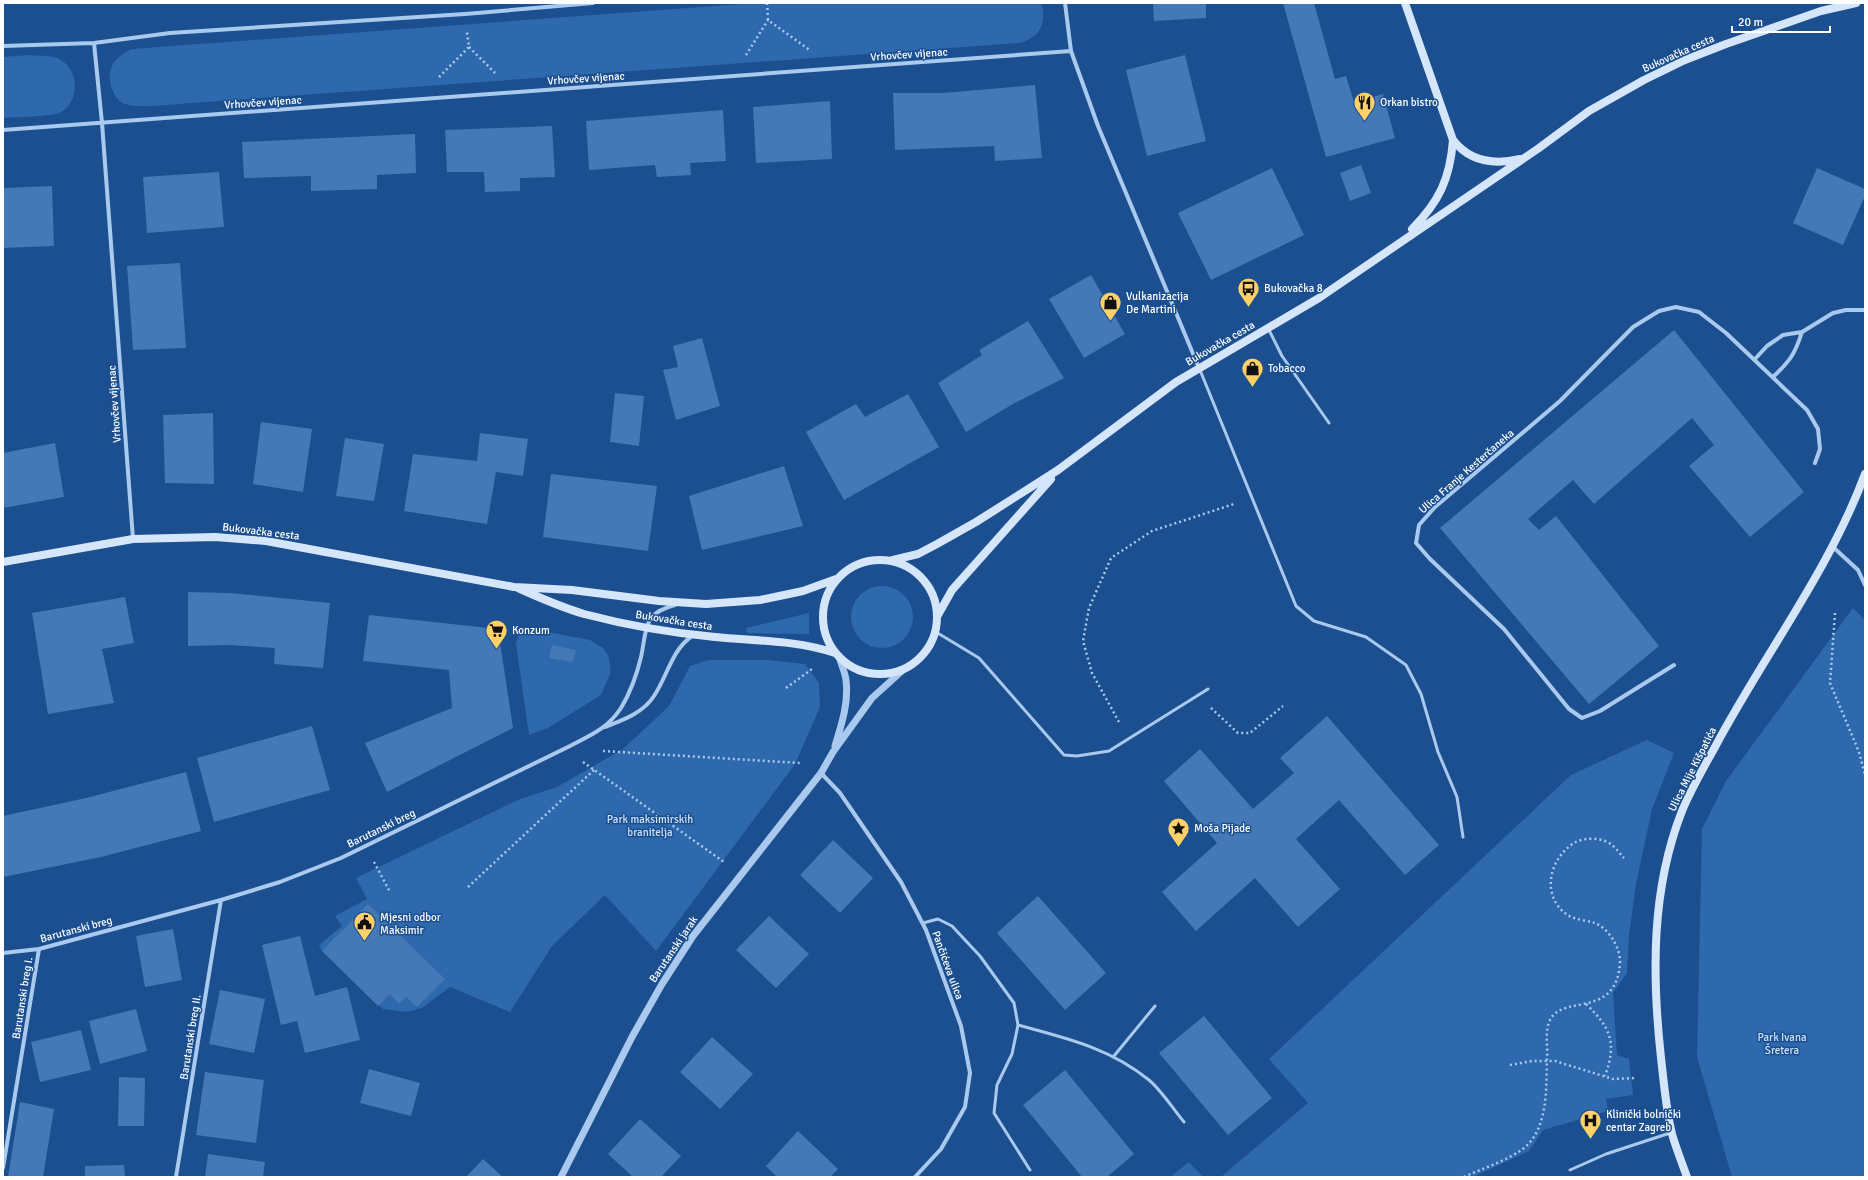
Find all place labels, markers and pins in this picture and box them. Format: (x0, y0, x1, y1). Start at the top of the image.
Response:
restaurant icon: Orkan bistro (1352, 89, 1378, 122)
place label: Orkan bistro (1380, 96, 1438, 109)
bus stop icon: Bukovačka 8 (1235, 275, 1261, 308)
place label: Bukovačka 8 (1264, 282, 1323, 295)
shop icon: Vulkanizacija De Martini (1098, 289, 1124, 322)
place label: Vulkanizacija De Martini (1126, 290, 1189, 316)
shop icon: Tobacco (1240, 355, 1266, 388)
place label: Tobacco (1268, 362, 1306, 375)
supermarket icon: Konzum (483, 617, 509, 650)
place label: Konzum (512, 624, 550, 637)
place icon: Moša Pijade (1165, 815, 1191, 848)
place label: Moša Pijade (1194, 822, 1251, 835)
public building icon: Mjesni odbor Maksimir (351, 910, 377, 943)
place label: Mjesni odbor Maksimir (380, 911, 441, 937)
hospital icon: Klinički bolnički centar Zagreb (1578, 1107, 1604, 1140)
place label: Klinički bolnički centar Zagreb (1606, 1108, 1681, 1134)

